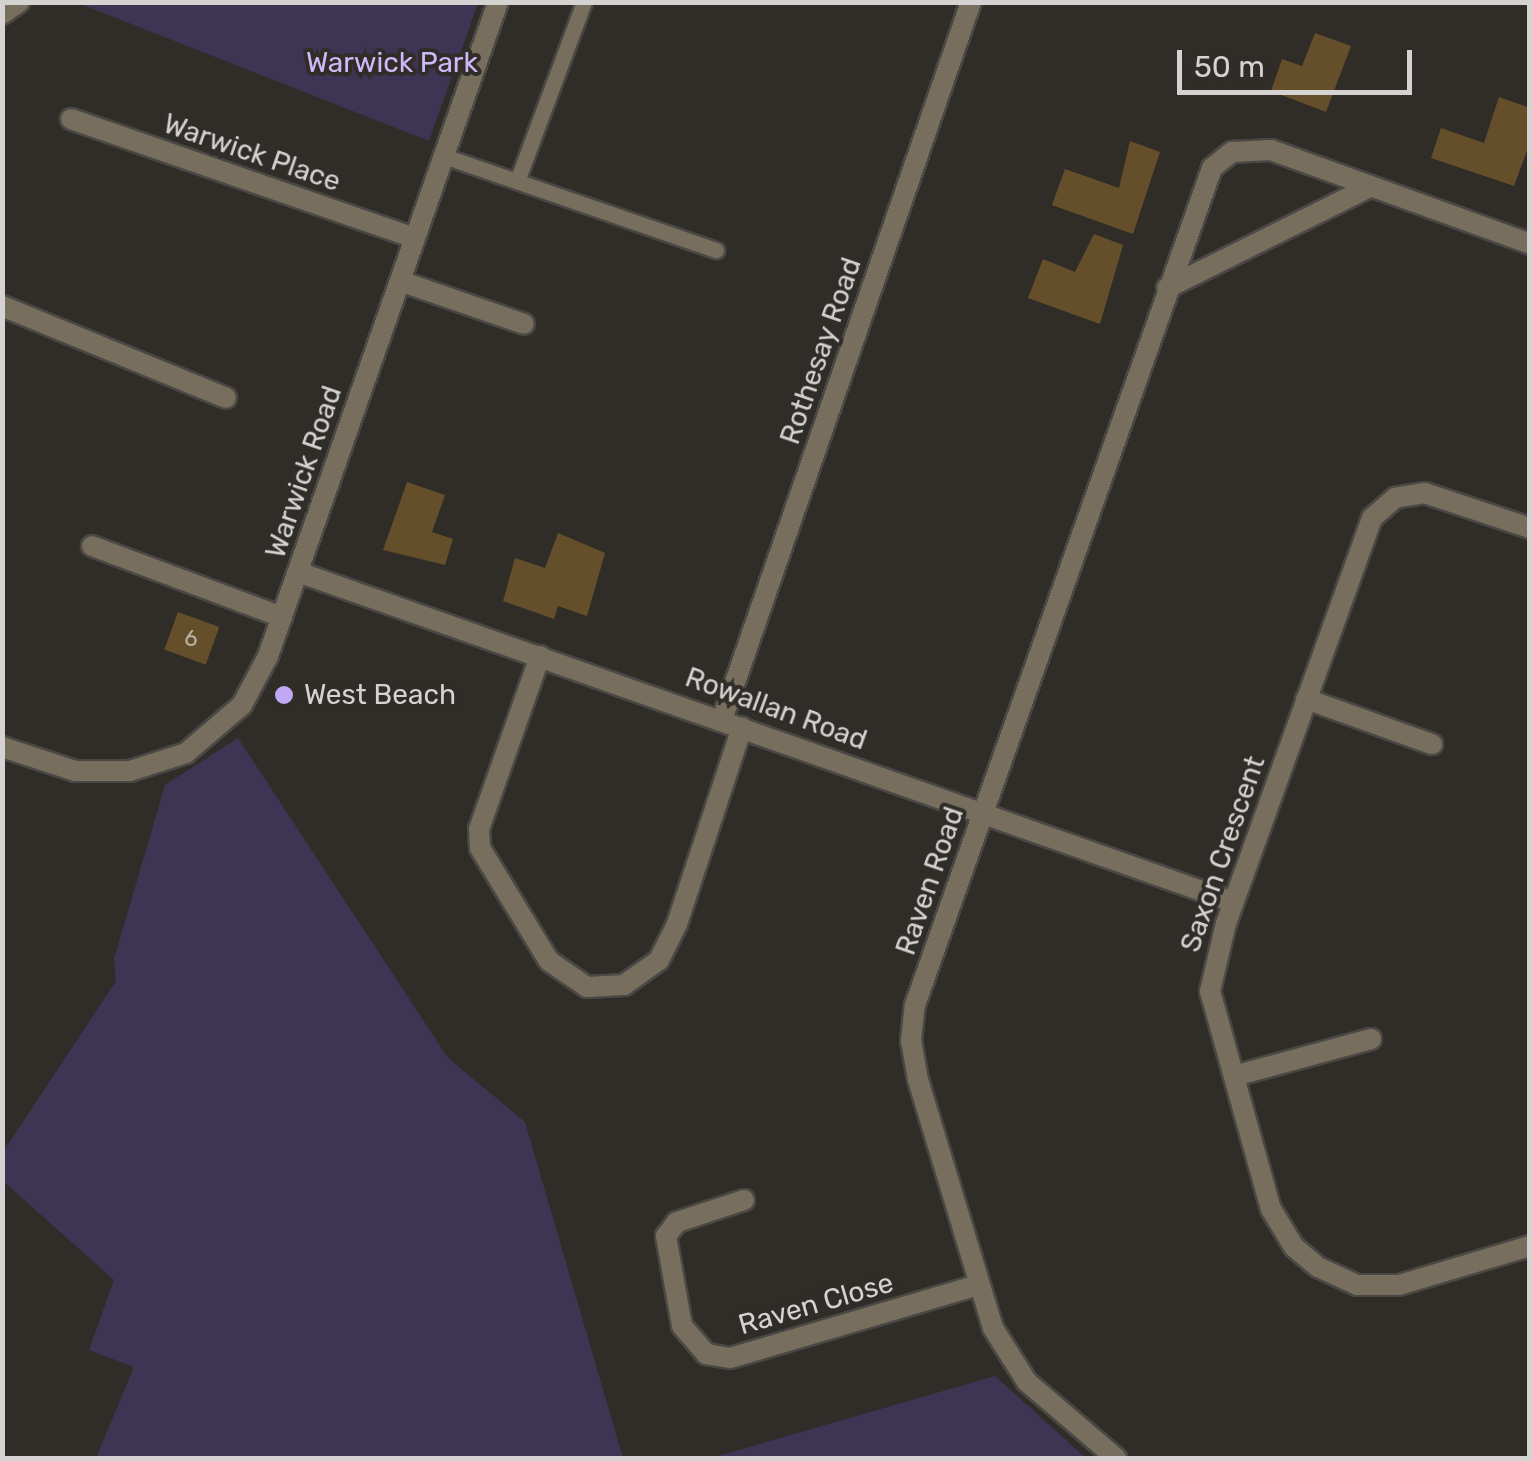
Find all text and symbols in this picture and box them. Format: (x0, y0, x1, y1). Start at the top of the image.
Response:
scale bar (1182, 30, 1417, 92)
park label: Warwick Park (306, 46, 478, 80)
text: 50 m (1194, 49, 1265, 85)
street label: Warwick Place (159, 107, 345, 199)
street label: Rothesay Road (773, 253, 869, 449)
street label: Warwick Road (259, 381, 349, 563)
house number: 6 (184, 626, 198, 652)
street label: Rowallan Road (681, 661, 871, 757)
place label: West Beach (304, 678, 456, 712)
marker: West Beach (273, 684, 295, 706)
street label: Saxon Crescent (1174, 751, 1272, 957)
street label: Raven Road (889, 803, 971, 959)
street label: Raven Close (735, 1266, 897, 1342)

